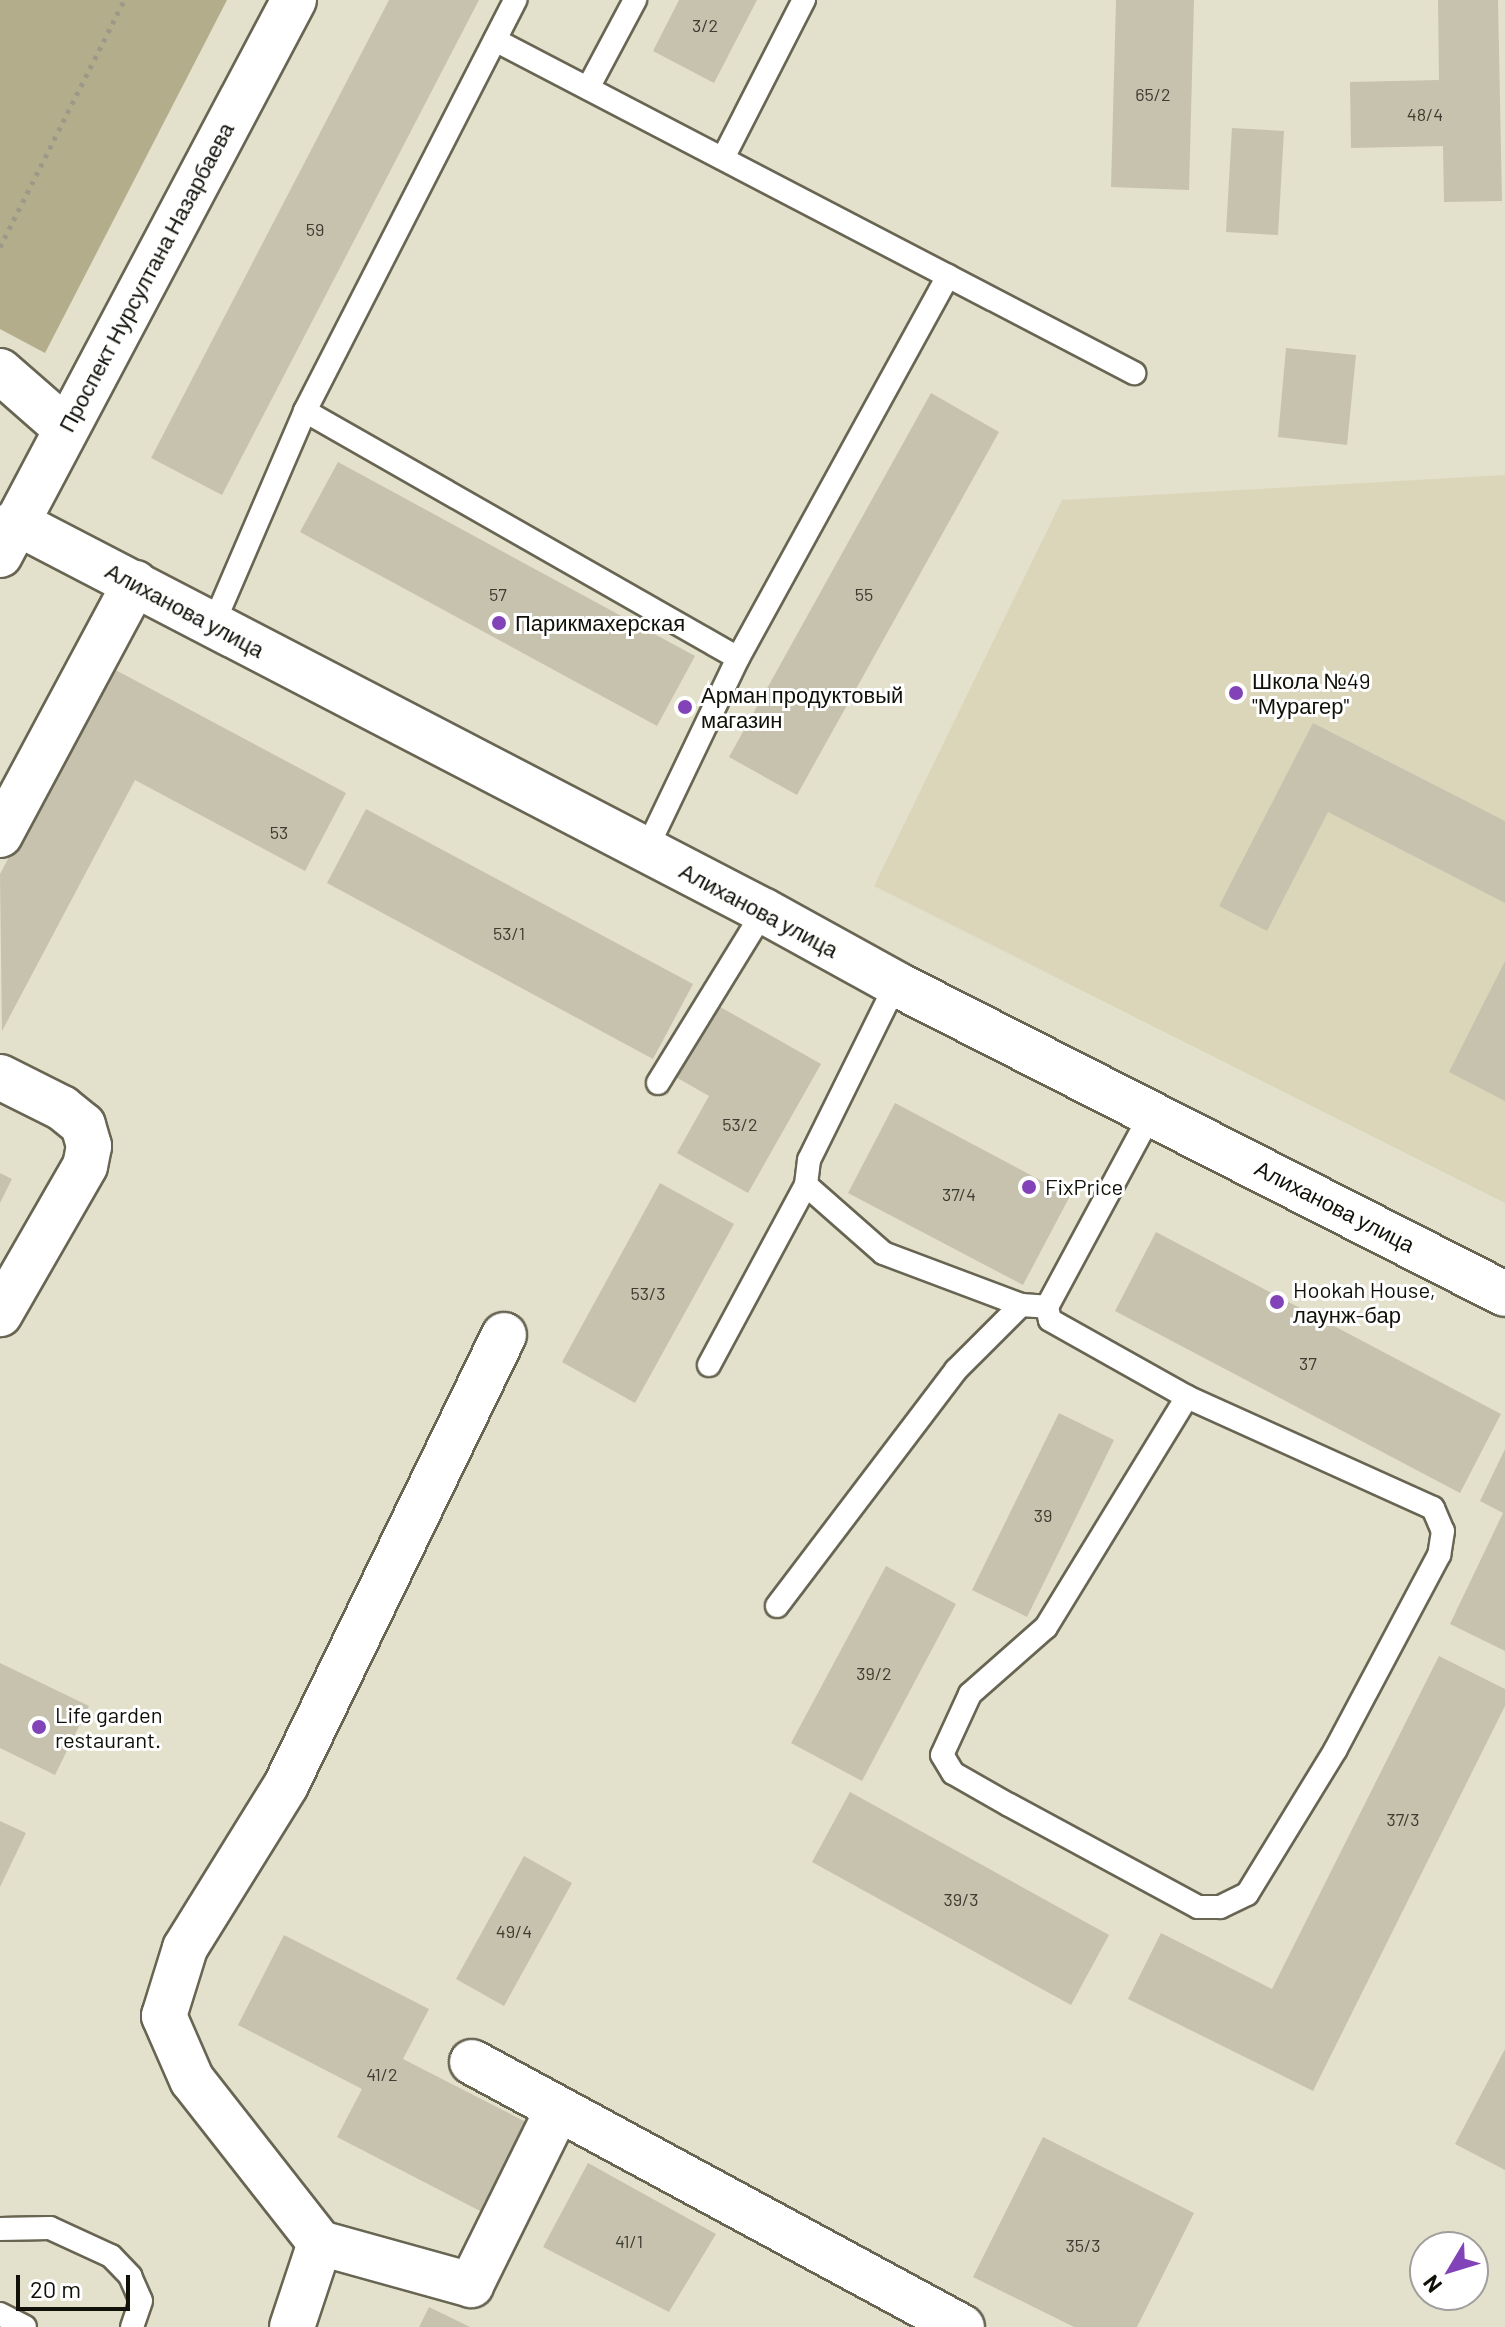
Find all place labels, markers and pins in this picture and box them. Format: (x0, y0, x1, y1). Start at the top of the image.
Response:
place label: Парикмахерская (515, 610, 685, 636)
marker: Парикмахерская (490, 614, 508, 632)
place label: Школа №49 "Мурагер" (1252, 667, 1370, 718)
place label: Арман продуктовый магазин (701, 681, 903, 732)
marker: Школа №49 "Мурагер" (1227, 684, 1245, 702)
marker: Арман продуктовый магазин (676, 698, 694, 716)
place label: FixPrice (1045, 1174, 1123, 1200)
marker: FixPrice (1020, 1178, 1038, 1196)
place label: Hookah House, лаунж-бар (1293, 1276, 1436, 1328)
marker: Hookah House, лаунж-бар (1268, 1293, 1286, 1311)
place label: Life garden restaurant. (55, 1701, 163, 1752)
marker: Life garden restaurant. (30, 1718, 48, 1736)

